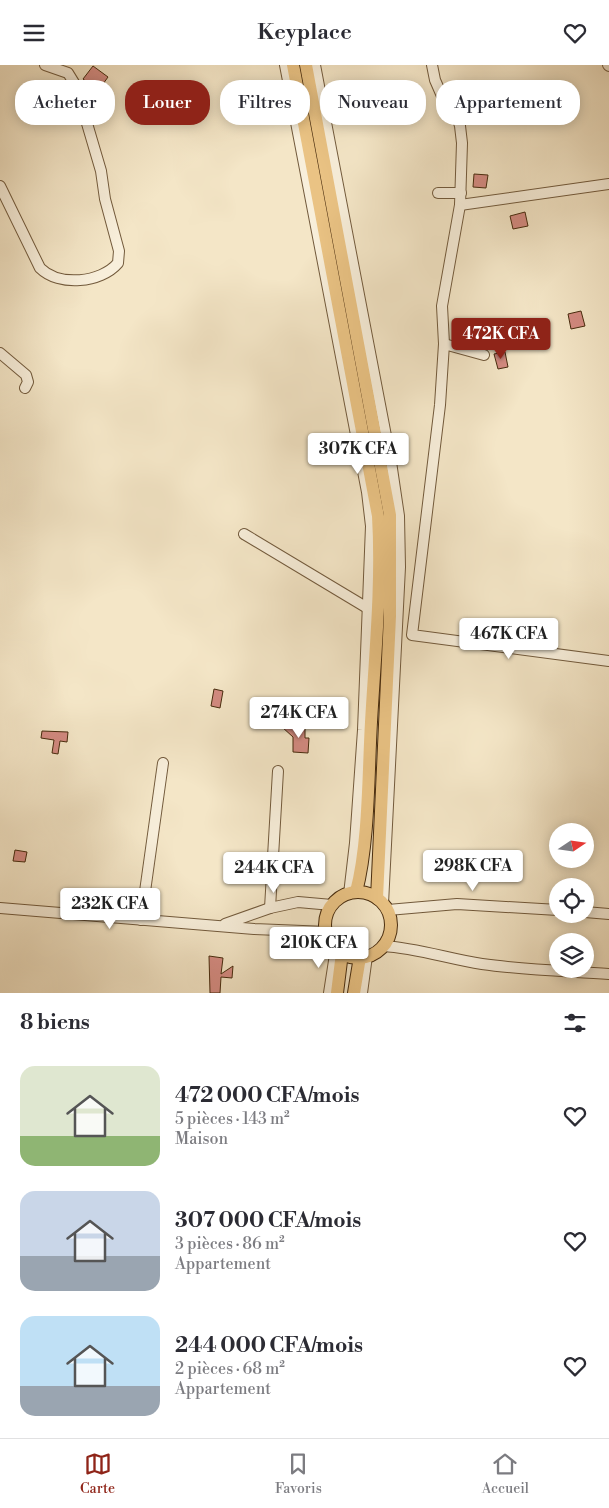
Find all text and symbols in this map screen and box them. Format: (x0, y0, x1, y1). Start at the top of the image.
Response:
icon: menu (20, 19, 48, 47)
text: Keyplace (257, 19, 352, 46)
icon: heart (561, 19, 589, 47)
chip: Acheter (15, 80, 115, 125)
chip: Louer (125, 80, 210, 125)
chip: Filtres (220, 80, 310, 125)
chip: Nouveau (320, 80, 426, 125)
chip: Appartement (436, 80, 580, 125)
pin: 472K CFA (449, 317, 553, 360)
text: 472K CFA (462, 324, 540, 344)
pin: 307K CFA (306, 433, 410, 475)
text: 307K CFA (319, 439, 397, 459)
pin: 467K CFA (457, 617, 561, 660)
text: 467K CFA (470, 624, 548, 644)
pin: 274K CFA (247, 697, 351, 739)
text: 274K CFA (261, 703, 337, 723)
north arrow (549, 823, 594, 867)
map controls (549, 823, 594, 978)
pin: 298K CFA (421, 849, 525, 892)
pin: 244K CFA (222, 851, 326, 894)
text: 298K CFA (434, 856, 512, 876)
text: 244K CFA (234, 858, 314, 878)
button: locate (549, 878, 594, 923)
pin: 232K CFA (58, 887, 162, 930)
text: 232K CFA (71, 894, 149, 914)
pin: 210K CFA (267, 927, 371, 969)
text: 210K CFA (281, 933, 357, 953)
button: layers (549, 933, 594, 978)
icon: filters (561, 1009, 589, 1037)
text: 8 biens (20, 1010, 90, 1036)
text: 472 000 CFA/mois (175, 1083, 360, 1109)
icon: home (60, 1086, 120, 1146)
icon: heart (561, 1102, 589, 1130)
text: 5 pièces · 143 m² (175, 1109, 290, 1129)
text: Maison (175, 1129, 228, 1149)
text: 307 000 CFA/mois (175, 1208, 361, 1234)
icon: home (60, 1211, 120, 1271)
icon: heart (561, 1227, 589, 1255)
text: 3 pièces · 86 m² (175, 1234, 285, 1254)
text: Appartement (175, 1254, 271, 1274)
text: 244 000 CFA/mois (175, 1333, 363, 1359)
icon: home (60, 1336, 120, 1396)
icon: heart (561, 1352, 589, 1380)
text: 2 pièces · 68 m² (175, 1359, 285, 1379)
text: Appartement (175, 1379, 271, 1399)
tab: Carte (80, 1450, 115, 1498)
tab: Favoris (275, 1450, 322, 1498)
tab: Accueil (482, 1450, 529, 1498)

